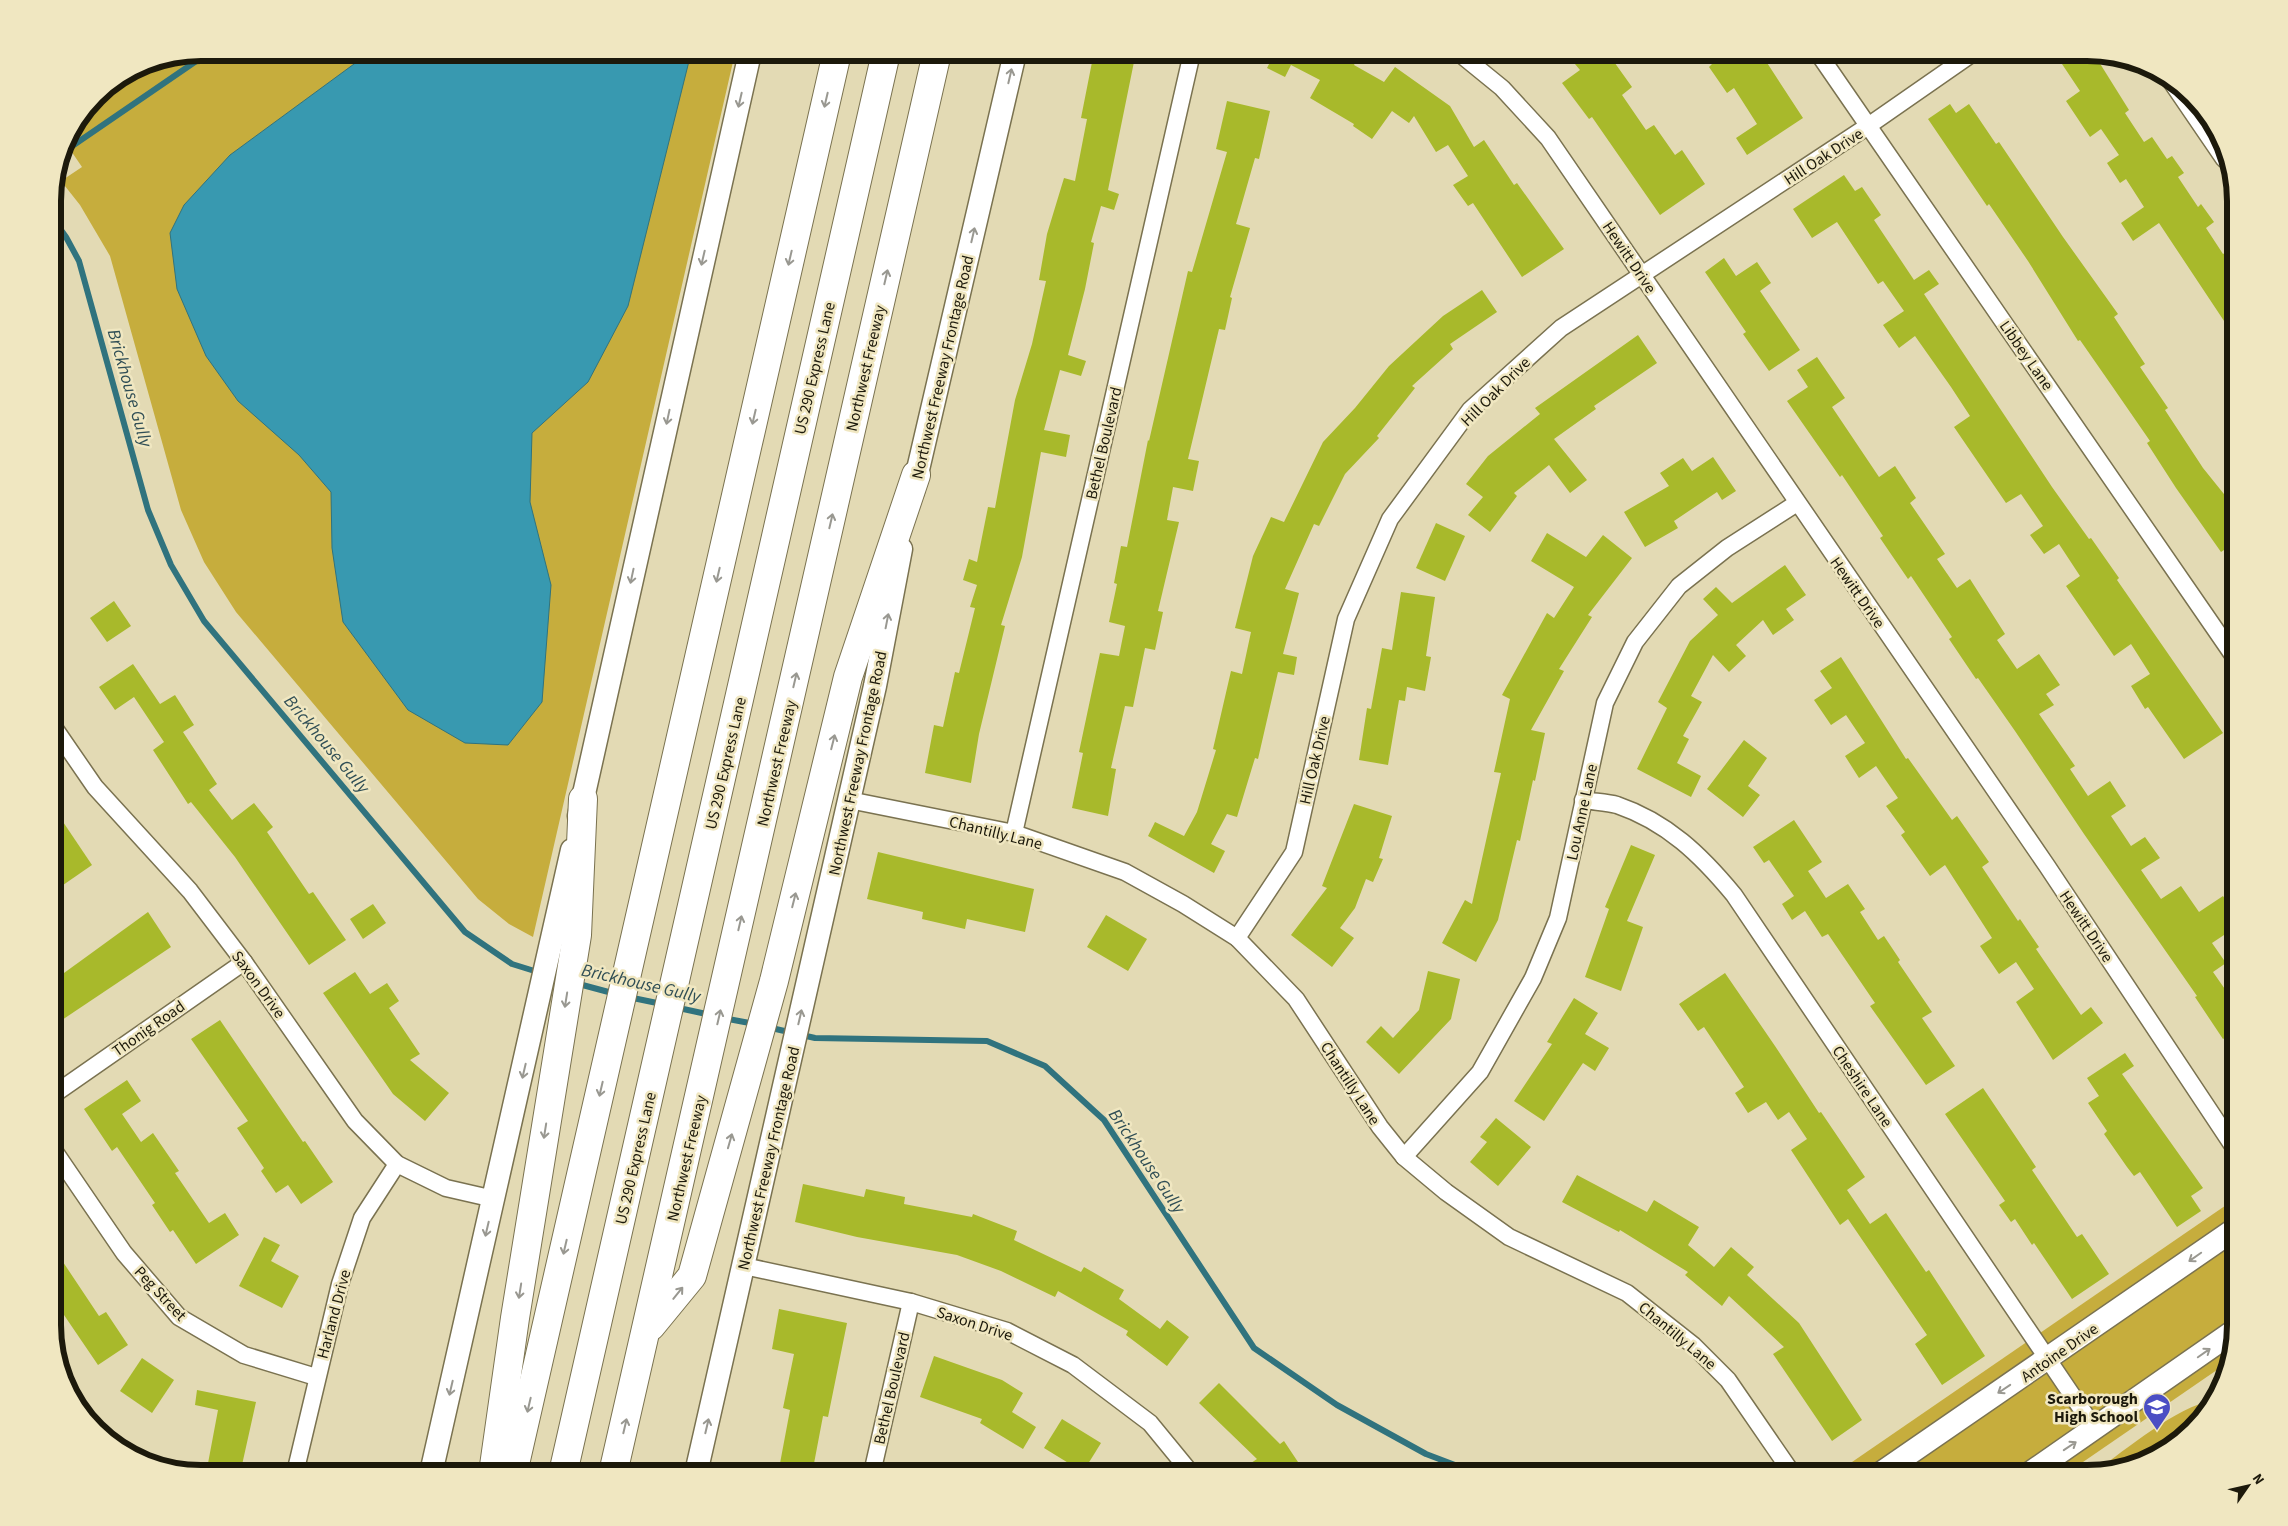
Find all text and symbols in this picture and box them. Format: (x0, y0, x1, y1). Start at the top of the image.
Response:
one-way arrow (1006, 69, 1015, 85)
one-way arrow (734, 92, 744, 108)
one-way arrow (821, 92, 830, 108)
street label: Hill Oak Drive (1780, 123, 1867, 191)
street label: Hewitt Drive (1597, 217, 1661, 298)
one-way arrow (969, 227, 978, 243)
one-way arrow (698, 250, 707, 266)
one-way arrow (785, 250, 794, 266)
street label: Northwest Freeway Frontage Road (907, 253, 979, 481)
one-way arrow (882, 270, 891, 286)
street label: US 290 Express Lane (789, 300, 841, 437)
street label: Northwest Freeway (841, 302, 891, 433)
street label: Libbey Lane (1994, 316, 2058, 395)
water label: Brickhouse Gully (101, 326, 159, 451)
street label: Hill Oak Drive (1456, 352, 1535, 431)
street label: Bethel Boulevard (1080, 385, 1128, 502)
one-way arrow (662, 408, 672, 424)
one-way arrow (749, 408, 758, 424)
one-way arrow (827, 514, 836, 530)
street label: Hewitt Drive (1825, 553, 1890, 633)
one-way arrow (627, 567, 636, 583)
one-way arrow (713, 567, 722, 583)
one-way arrow (883, 613, 893, 629)
street label: Northwest Freeway Frontage Road (823, 649, 893, 877)
one-way arrow (791, 672, 800, 688)
water label: Brickhouse Gully (278, 690, 376, 800)
street label: US 290 Express Lane (700, 695, 752, 832)
street label: Northwest Freeway (752, 697, 802, 828)
street label: Hill Oak Drive (1294, 714, 1336, 807)
one-way arrow (828, 734, 838, 750)
street label: Lou Anne Lane (1561, 762, 1603, 862)
street label: Chantilly Lane (947, 811, 1045, 855)
street label: Hewitt Drive (2054, 886, 2118, 967)
one-way arrow (790, 892, 799, 908)
one-way arrow (736, 916, 745, 932)
street label: Saxon Drive (226, 946, 290, 1023)
water label: Brickhouse Gully (579, 958, 704, 1010)
one-way arrow (561, 992, 571, 1008)
street label: Thonig Road (108, 996, 189, 1062)
one-way arrow (714, 1010, 724, 1026)
one-way arrow (796, 1010, 805, 1026)
street label: Chantilly Lane (1315, 1038, 1385, 1130)
street label: Cheshire Lane (1827, 1041, 1898, 1132)
street label: Northwest Freeway Frontage Road (733, 1044, 805, 1272)
one-way arrow (519, 1063, 528, 1079)
one-way arrow (596, 1080, 605, 1096)
street label: US 290 Express Lane (610, 1090, 662, 1227)
street label: Northwest Freeway (662, 1092, 712, 1223)
water label: Brickhouse Gully (1102, 1104, 1191, 1219)
one-way arrow (540, 1122, 550, 1138)
one-way arrow (725, 1134, 735, 1150)
one-way arrow (482, 1221, 491, 1237)
one-way arrow (560, 1238, 569, 1254)
one-way arrow (2189, 1252, 2203, 1262)
street label: Peg Street (129, 1261, 192, 1326)
street label: Harland Drive (311, 1267, 356, 1361)
one-way arrow (514, 1283, 524, 1299)
one-way arrow (672, 1287, 683, 1300)
street label: Chantilly Lane (1634, 1297, 1721, 1375)
street label: Saxon Drive (934, 1301, 1016, 1347)
street label: Antoine Drive (2016, 1318, 2103, 1388)
street label: Bethel Boulevard (868, 1330, 916, 1447)
one-way arrow (2197, 1348, 2211, 1358)
one-way arrow (446, 1379, 455, 1395)
one-way arrow (1998, 1384, 2012, 1394)
place label: Scarborough High School (2047, 1388, 2138, 1428)
school or university icon: Scarborough High School (2142, 1392, 2172, 1431)
one-way arrow (524, 1397, 533, 1413)
one-way arrow (703, 1418, 712, 1434)
one-way arrow (621, 1419, 630, 1435)
one-way arrow (2063, 1441, 2077, 1451)
north arrow (2223, 1461, 2273, 1511)
text: N (2247, 1470, 2269, 1489)

